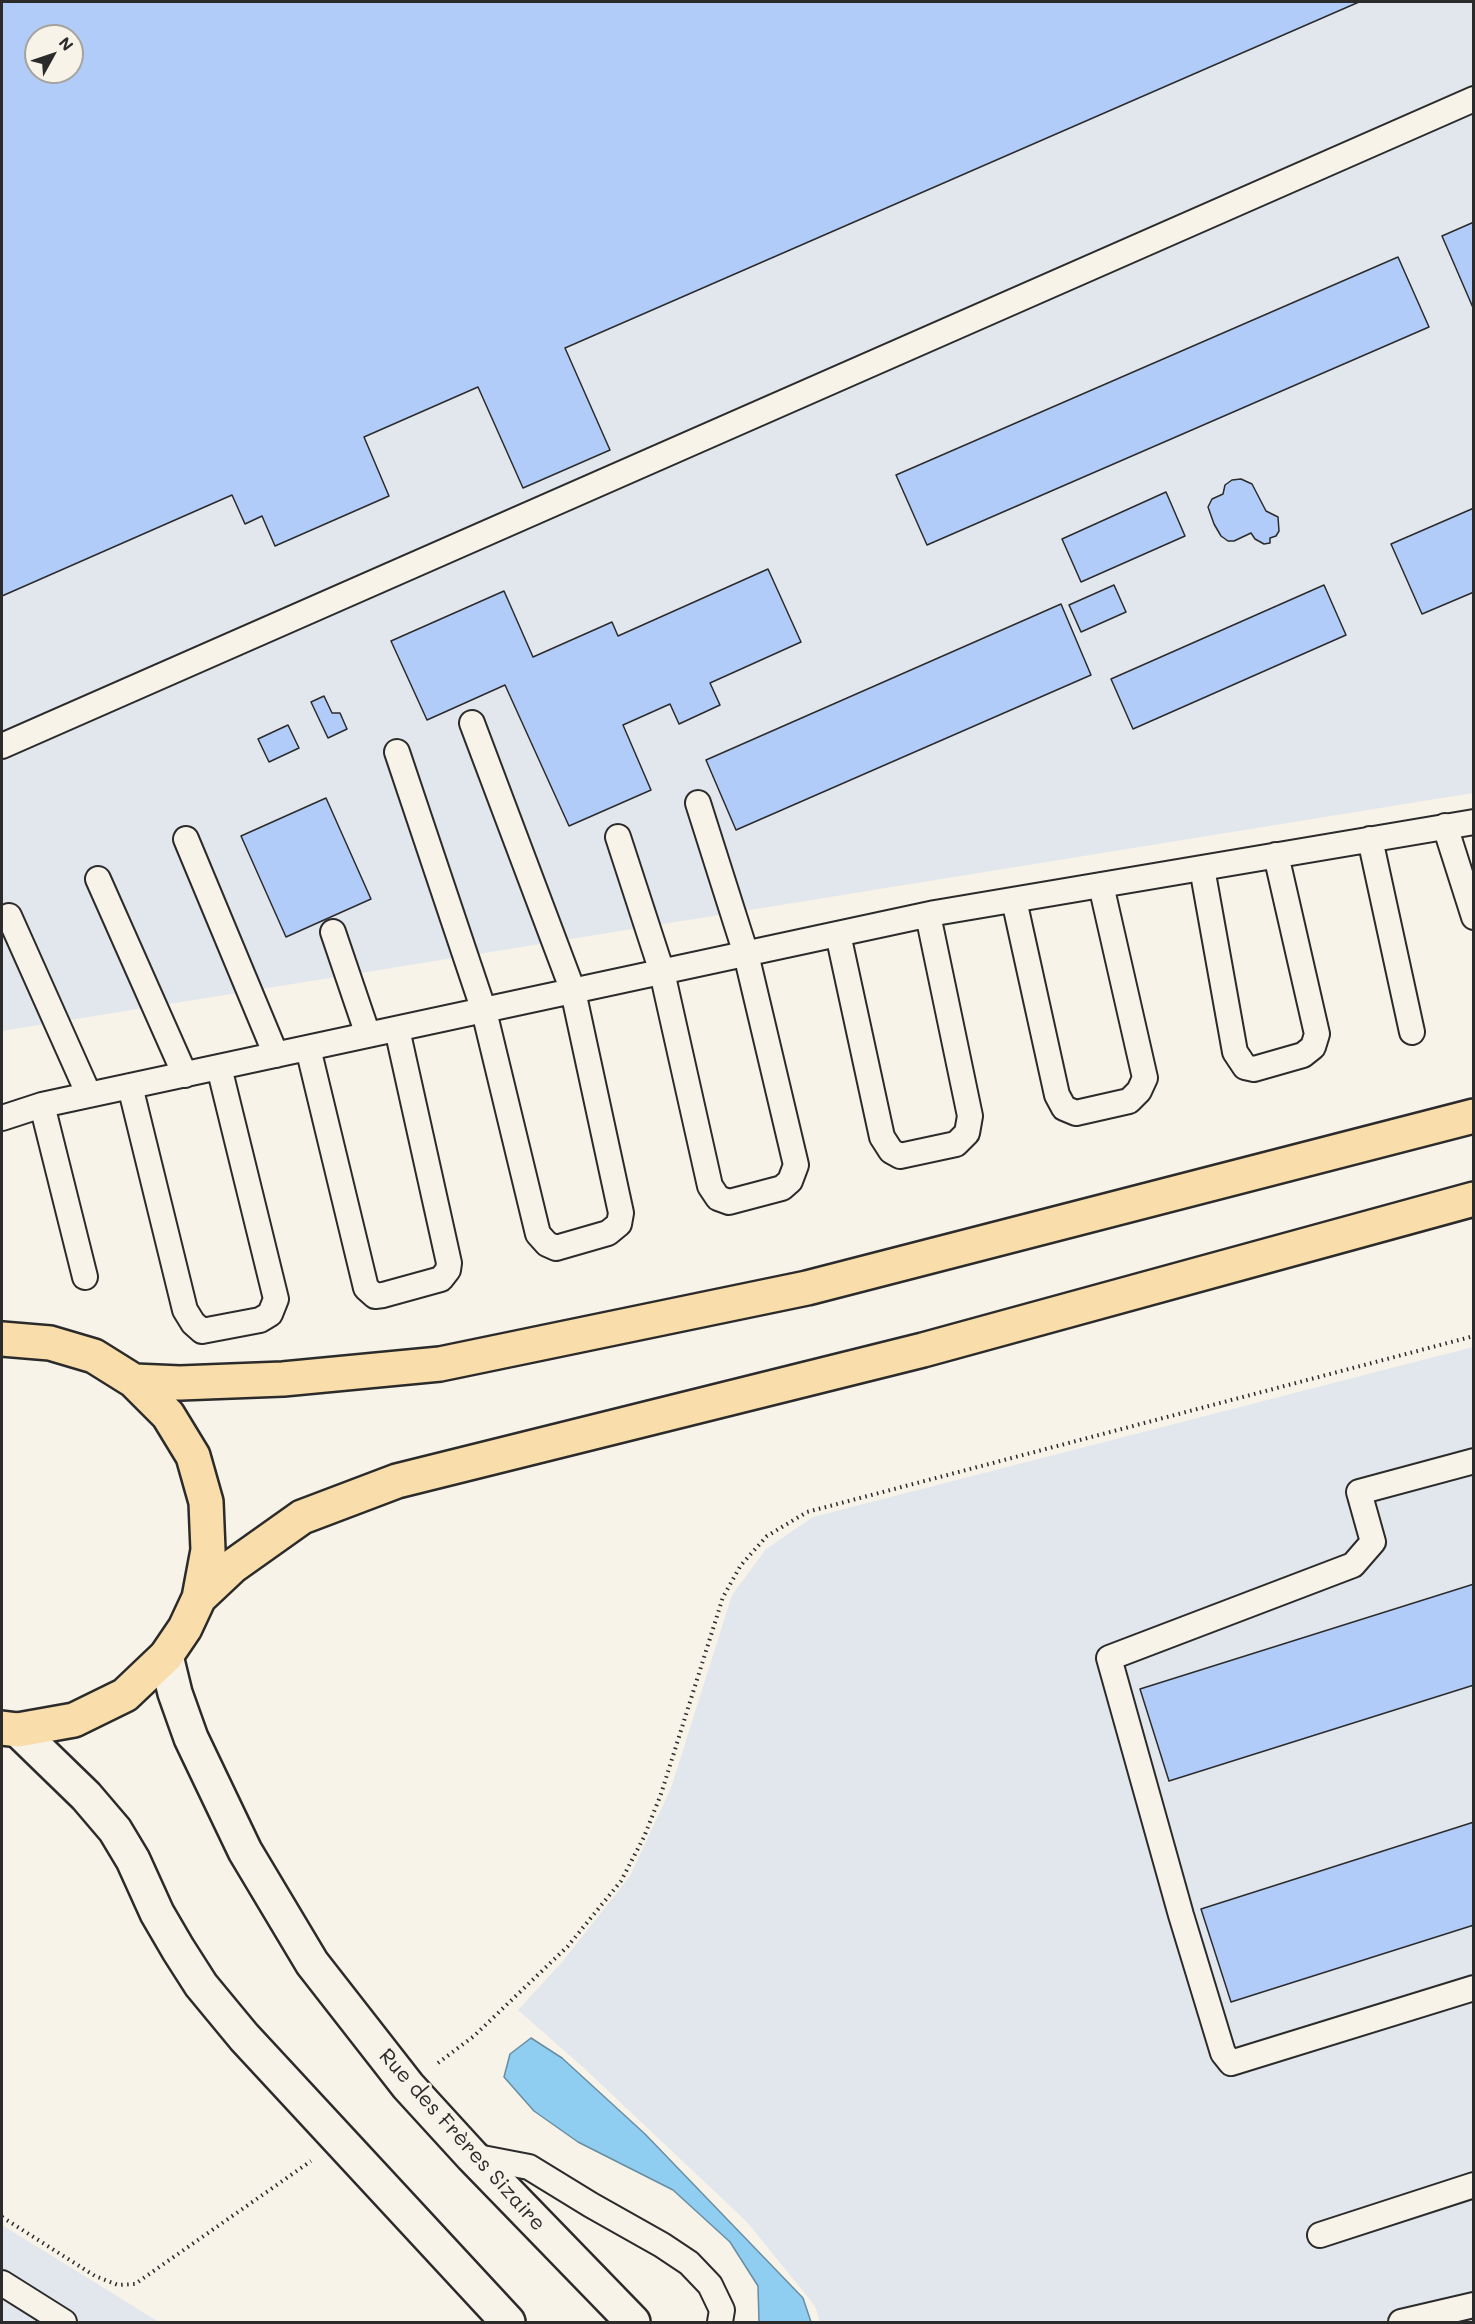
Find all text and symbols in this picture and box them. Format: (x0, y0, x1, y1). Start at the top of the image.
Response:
north arrow (24, 24, 84, 84)
text: N (55, 32, 79, 55)
street label: Rue des Frères Sizaire (373, 2044, 551, 2236)

